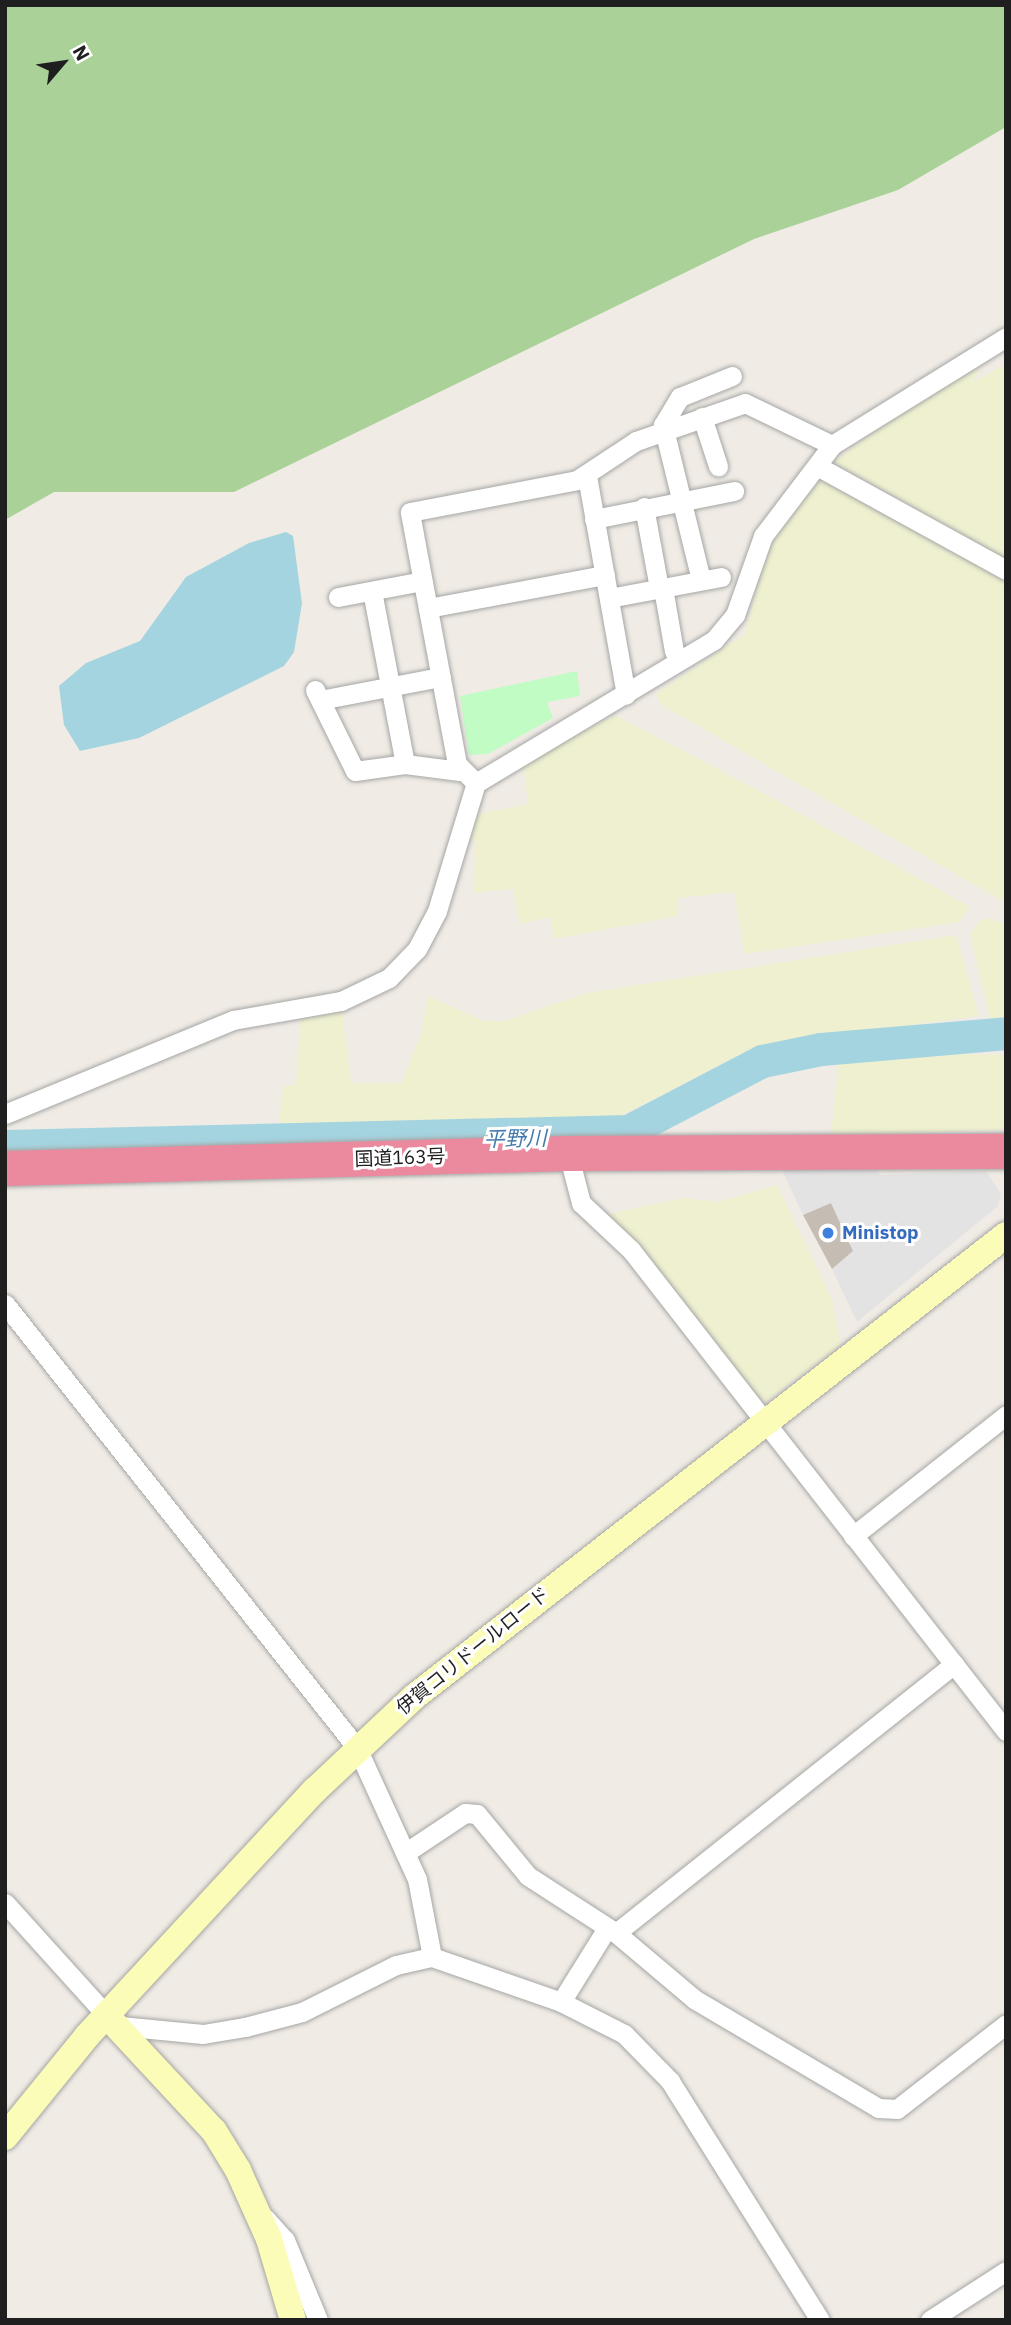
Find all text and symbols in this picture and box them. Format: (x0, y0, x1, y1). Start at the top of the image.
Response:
north arrow (28, 28, 98, 98)
text: N (68, 41, 95, 65)
water label: 平野川 (483, 1125, 547, 1151)
street label: 国道163号 (354, 1145, 446, 1171)
place label: Ministop (842, 1222, 919, 1244)
marker: Ministop (820, 1225, 836, 1241)
street label: 伊賀コリドールロード (392, 1582, 554, 1720)

